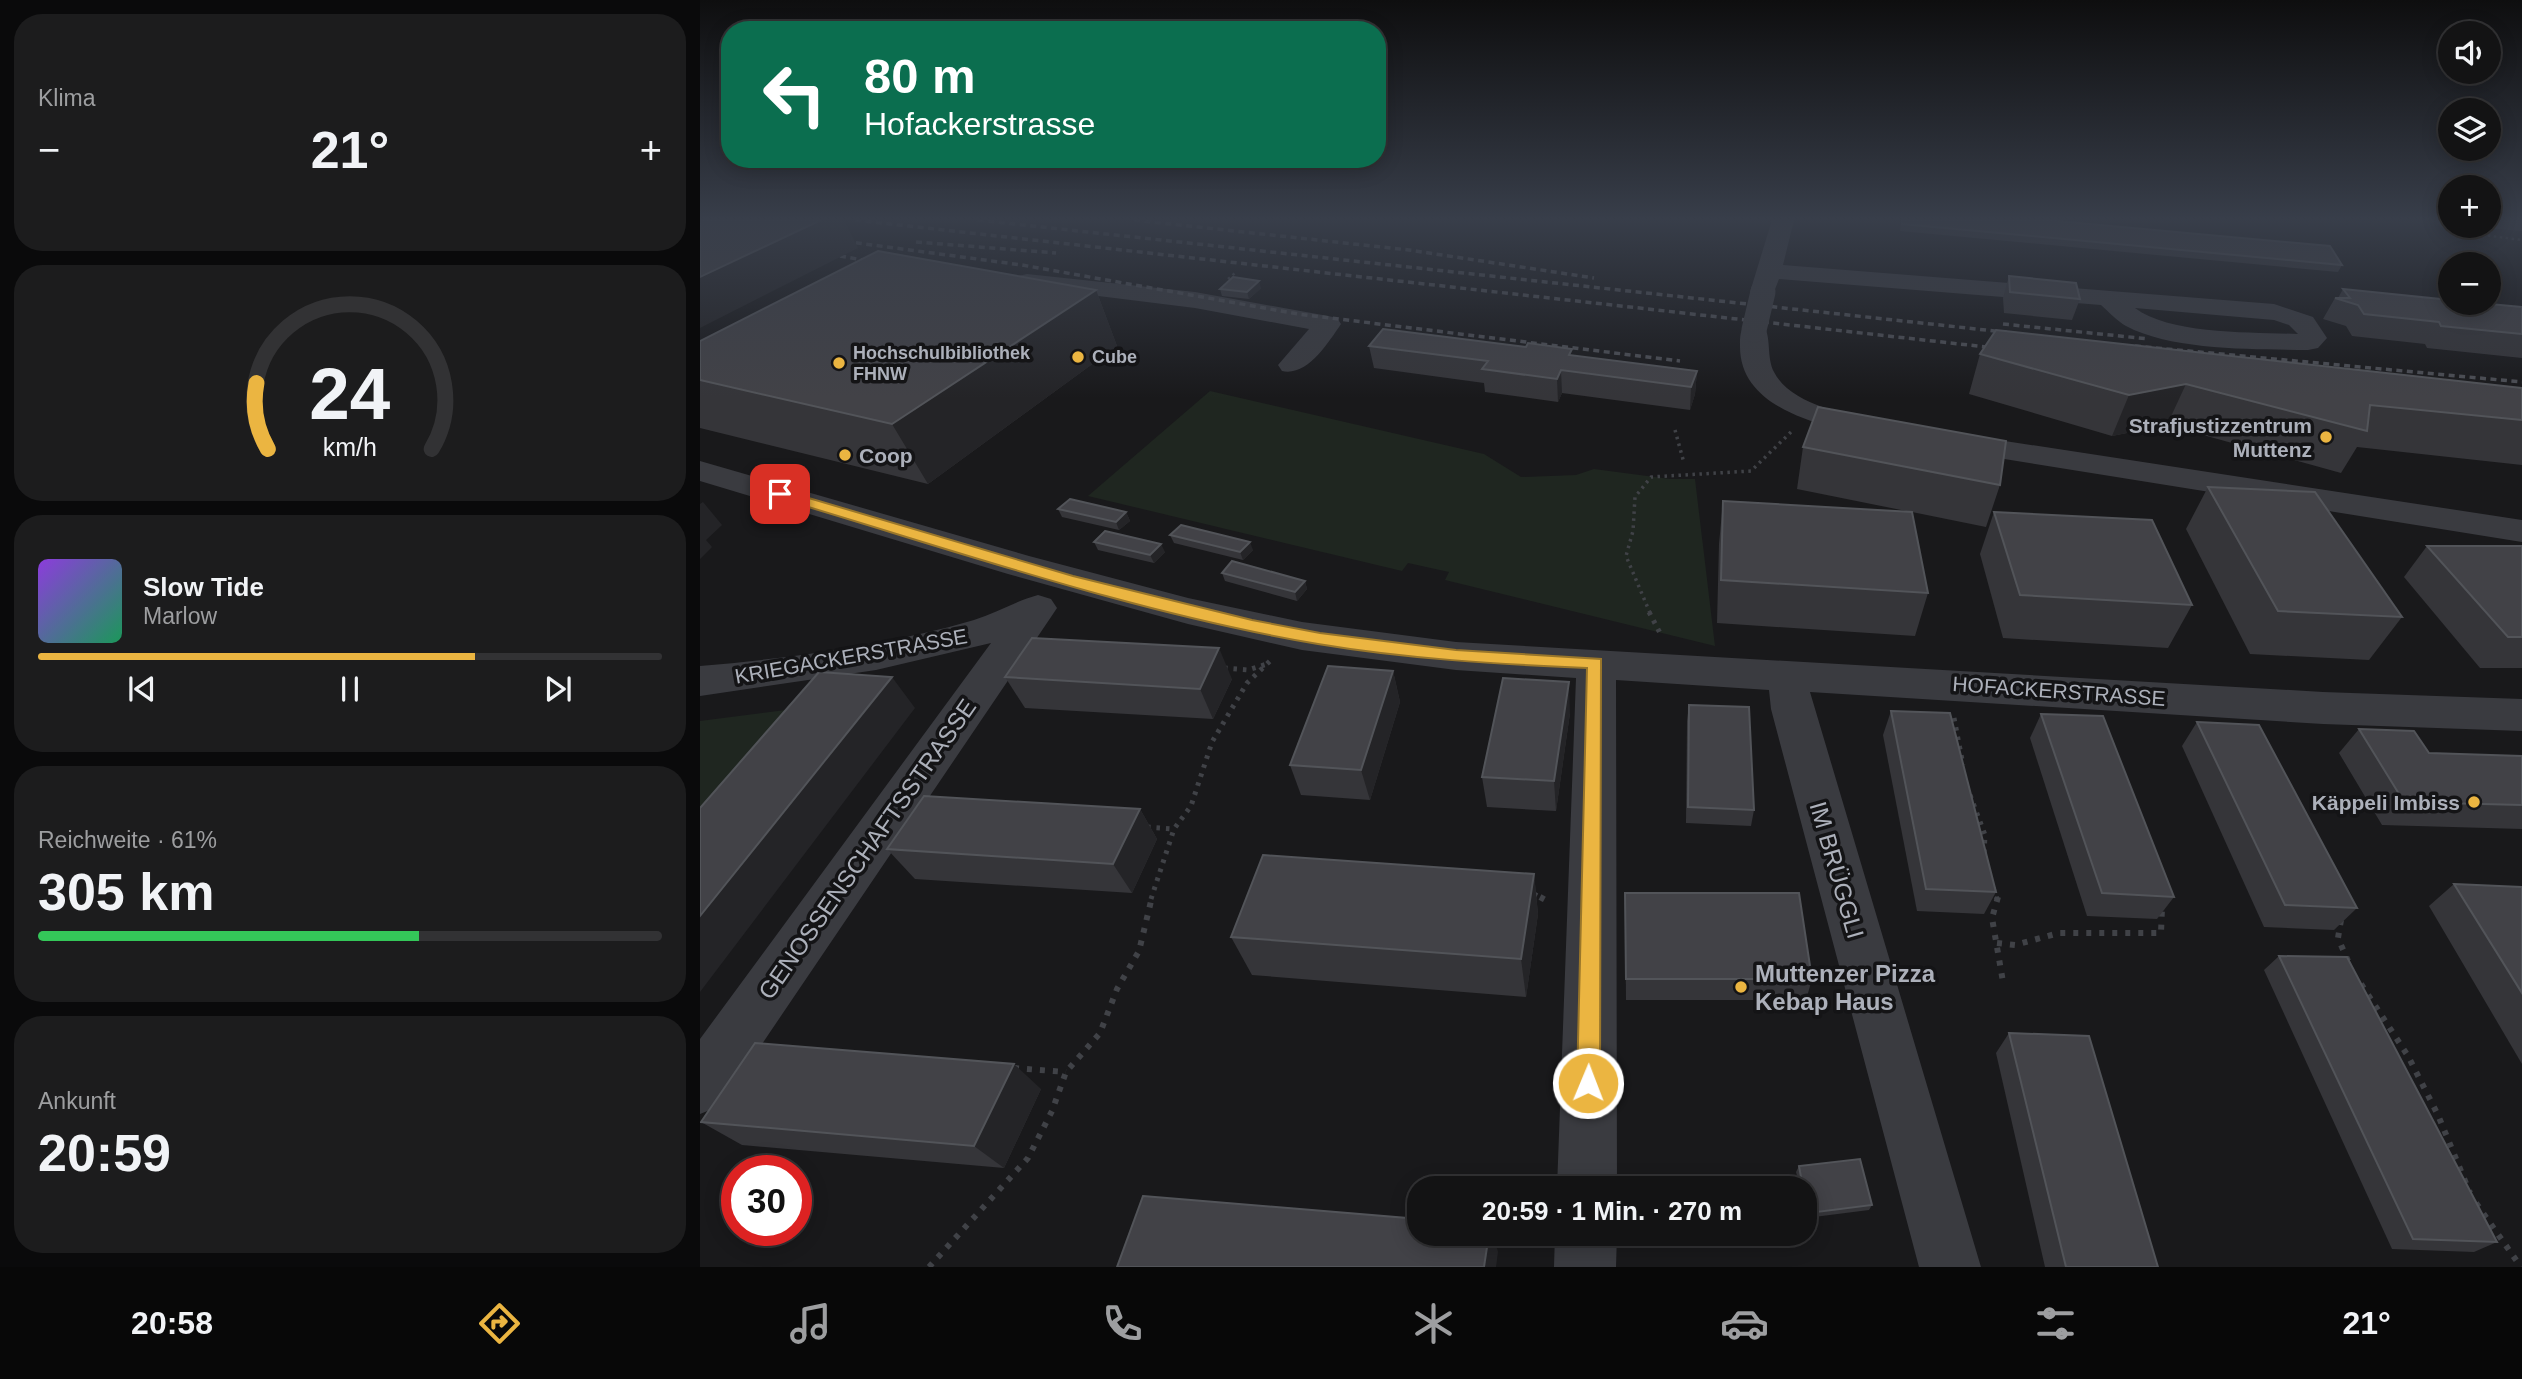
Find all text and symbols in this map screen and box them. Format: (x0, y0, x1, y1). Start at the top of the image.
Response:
map controls (2438, 21, 2501, 315)
button: sound (2438, 21, 2501, 84)
icon: left (749, 49, 840, 140)
text: 80 m (864, 49, 976, 103)
text: Klima (38, 85, 96, 111)
button: layers (2438, 98, 2501, 161)
text: Hofackerstrasse (864, 106, 1095, 142)
text: 21° (311, 121, 389, 179)
text: − (38, 129, 60, 171)
text: + (640, 129, 662, 171)
button: + (2438, 175, 2501, 238)
button: − (2438, 252, 2501, 315)
place label: Hochschulbibliothek FHNW (853, 343, 1031, 384)
place label: Cube (1092, 347, 1137, 367)
marker: Cube (1070, 349, 1086, 365)
text: 24 (310, 353, 391, 434)
marker: Hochschulbibliothek FHNW (831, 355, 847, 371)
place label: Strafjustizzentrum Muttenz (2129, 414, 2312, 461)
marker: Strafjustizzentrum Muttenz (2318, 429, 2334, 445)
text: km/h (323, 433, 377, 461)
place label: Coop (859, 444, 913, 467)
marker: Coop (837, 447, 853, 463)
pin (750, 464, 810, 524)
icon: arrive (761, 475, 799, 513)
text: Slow Tide (143, 572, 264, 602)
text: Marlow (143, 603, 217, 629)
street label: KRIEGACKERSTRASSE (733, 624, 969, 688)
icon: previous (123, 670, 161, 708)
icon: pause (331, 670, 369, 708)
icon: next (539, 670, 577, 708)
street label: HOFACKERSTRASSE (1952, 672, 2166, 710)
street label: GENOSSENSCHAFTSSTRASSE (753, 694, 981, 1004)
place label: Käppeli Imbiss (2312, 791, 2460, 814)
marker: Käppeli Imbiss (2466, 794, 2482, 810)
street label: IM BRÜGGLI (1805, 798, 1869, 942)
text: Reichweite · 61% (38, 827, 217, 853)
text: 305 km (38, 863, 214, 921)
place label: Muttenzer Pizza Kebap Haus (1755, 960, 1936, 1015)
marker: Muttenzer Pizza Kebap Haus (1733, 979, 1749, 995)
position arrow (1551, 1046, 1625, 1120)
text: Ankunft (38, 1088, 116, 1114)
text: 20:59 (38, 1124, 171, 1182)
speed limit sign: 30 (721, 1155, 812, 1246)
text: 20:59 · 1 Min. · 270 m (1482, 1196, 1742, 1226)
icon: directions (475, 1299, 524, 1348)
icon: music (786, 1299, 835, 1348)
icon: phone (1098, 1299, 1147, 1348)
icon: climate (1409, 1299, 1458, 1348)
icon: car (1720, 1299, 1769, 1348)
icon: filters (2031, 1299, 2080, 1348)
text: 20:58 (131, 1305, 213, 1341)
text: 21° (2342, 1305, 2391, 1341)

